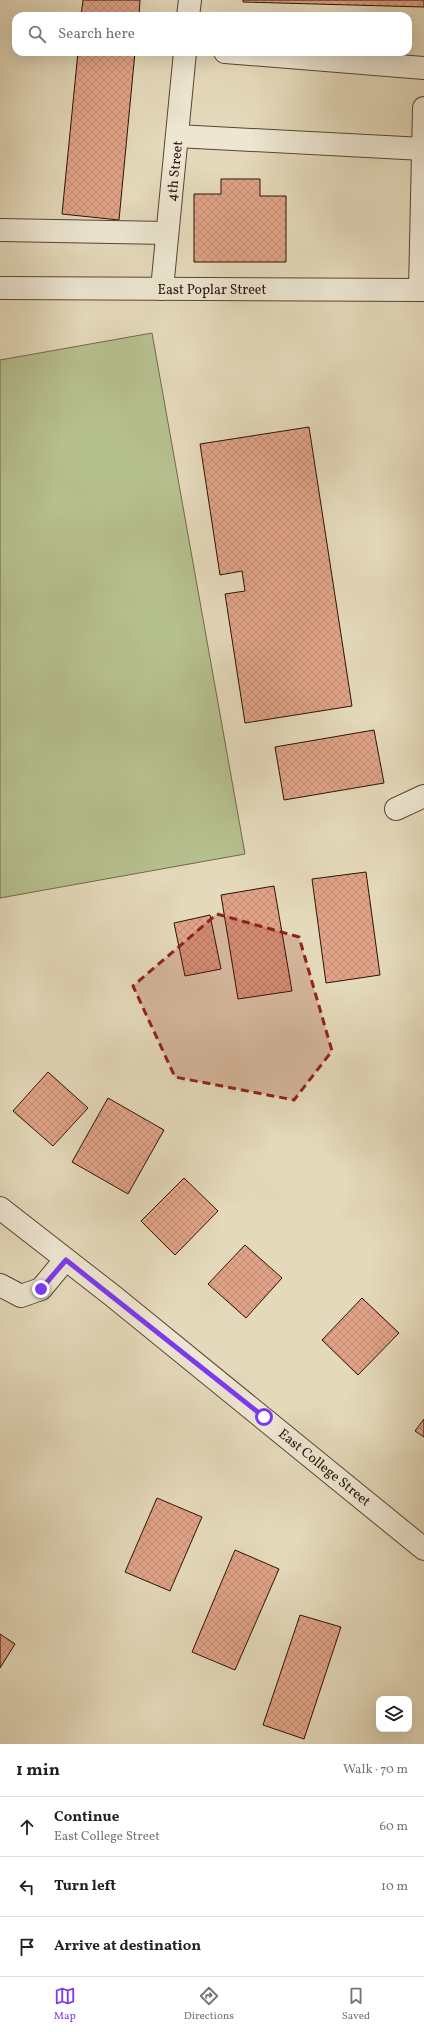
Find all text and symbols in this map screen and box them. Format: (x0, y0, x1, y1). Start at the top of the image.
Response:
search box (12, 12, 412, 56)
icon: search (26, 23, 48, 45)
text: Search here (58, 24, 135, 45)
street label: 4th Street (163, 140, 188, 203)
street label: East Poplar Street (158, 281, 266, 300)
route end (32, 1280, 50, 1298)
route start (255, 1408, 273, 1426)
street label: East College Street (274, 1425, 374, 1511)
map controls (376, 1696, 412, 1732)
button: layers (376, 1696, 412, 1732)
text: 1 min (16, 1759, 60, 1782)
text: Walk · 70 m (343, 1761, 408, 1779)
text: Continue (54, 1807, 119, 1828)
icon: ahead (16, 1816, 38, 1838)
text: 60 m (380, 1818, 408, 1836)
text: East College Street (54, 1828, 160, 1846)
icon: left (16, 1876, 38, 1898)
text: Turn left (54, 1876, 116, 1897)
text: 10 m (381, 1878, 408, 1896)
icon: arrive (16, 1936, 38, 1958)
text: Arrive at destination (54, 1936, 201, 1957)
tab: Map (54, 1985, 76, 2024)
tab: Directions (184, 1985, 234, 2024)
tab: Saved (342, 1985, 370, 2024)

